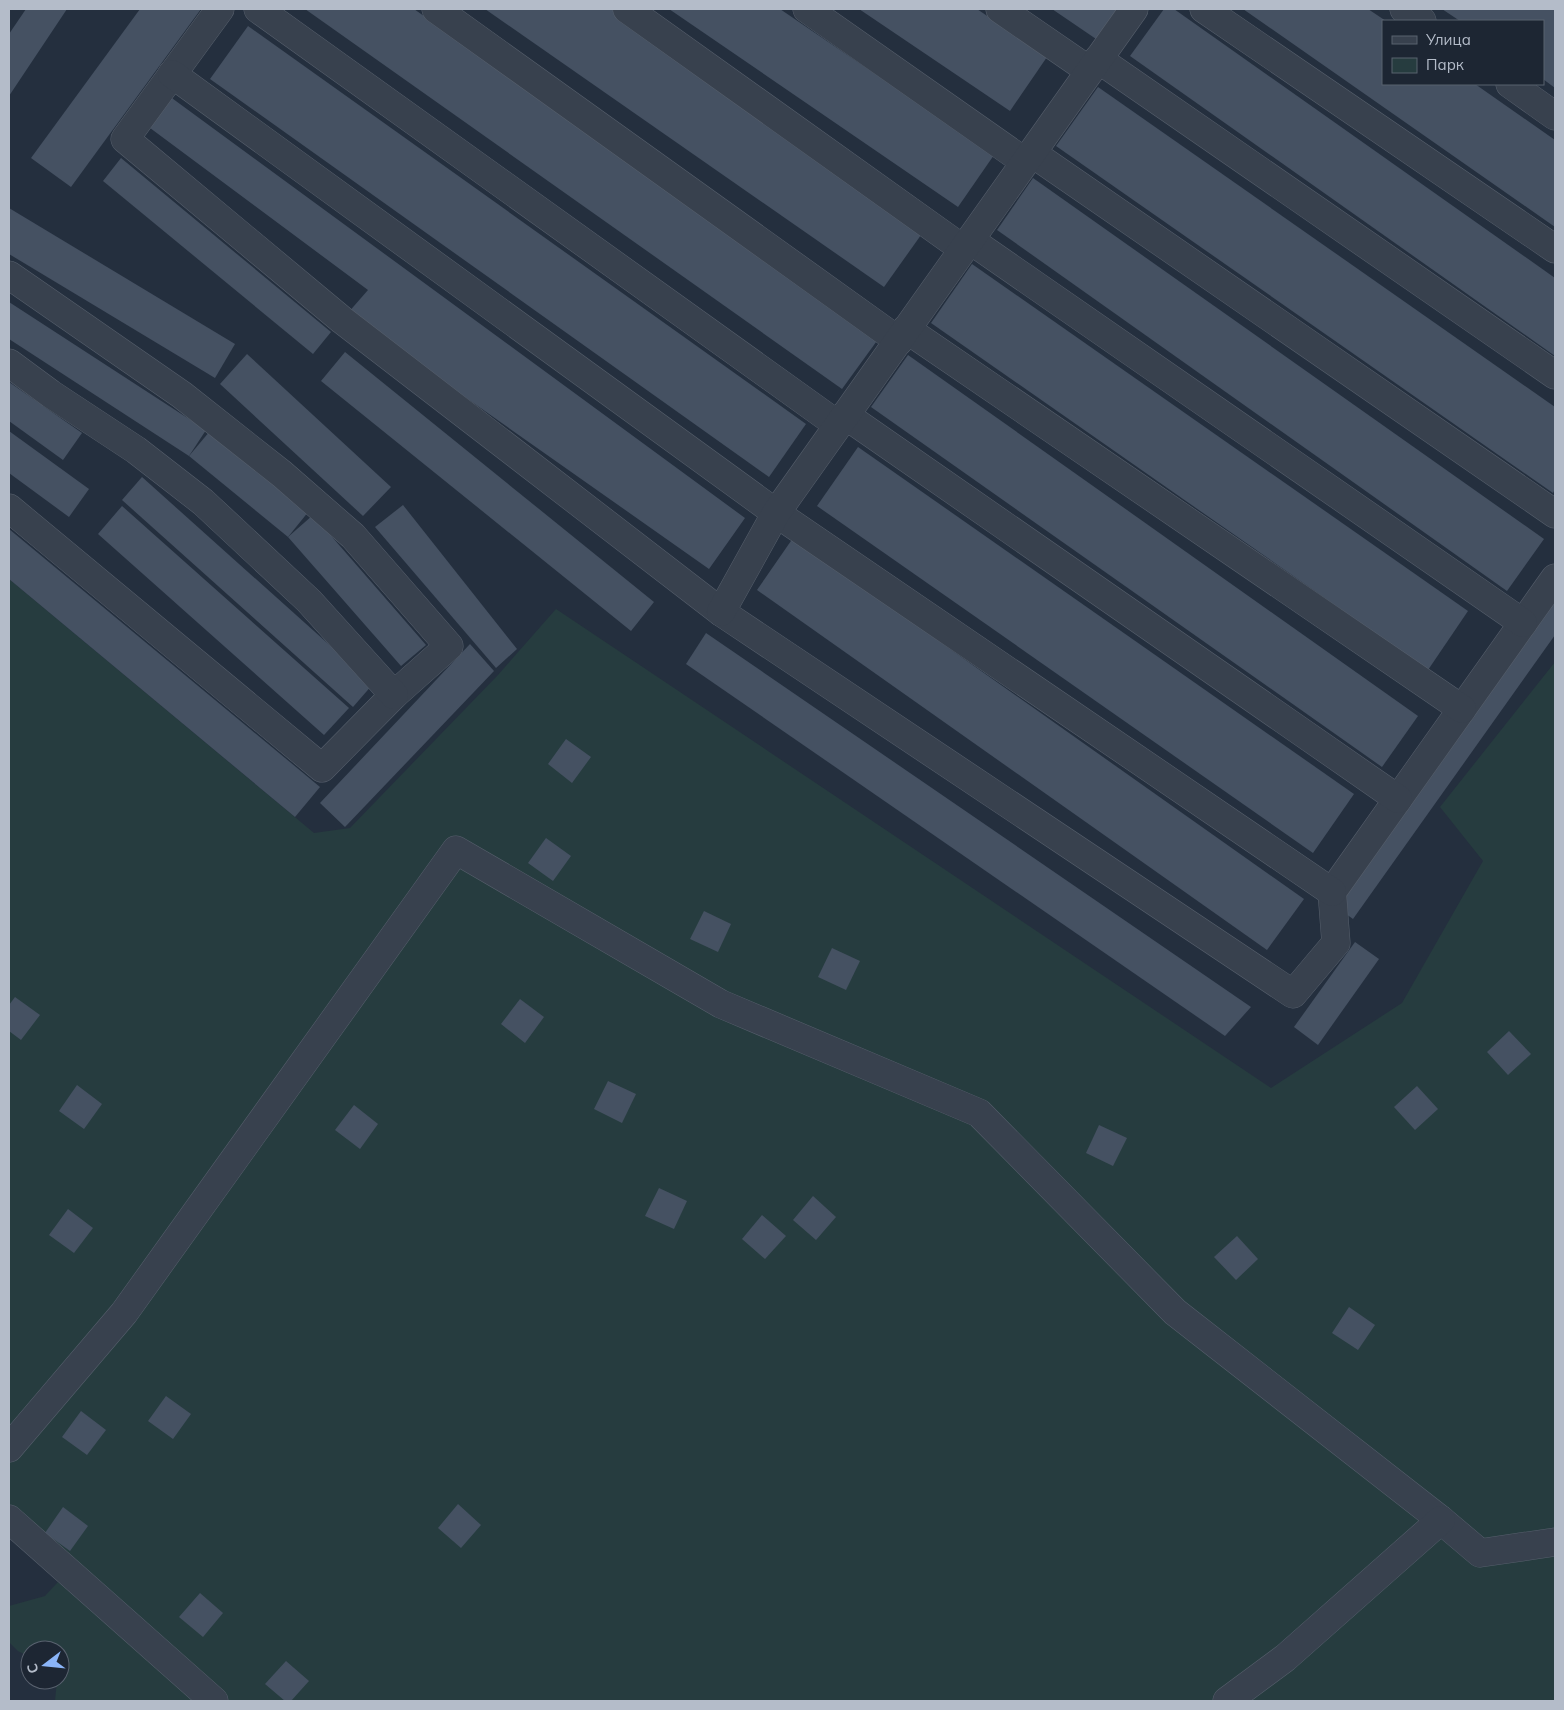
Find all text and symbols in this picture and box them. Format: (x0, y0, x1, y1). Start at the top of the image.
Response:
legend (1382, 20, 1544, 85)
text: Улица (1425, 30, 1471, 49)
text: Парк (1426, 55, 1465, 74)
north arrow (20, 1640, 70, 1690)
text: С (23, 1661, 42, 1676)

